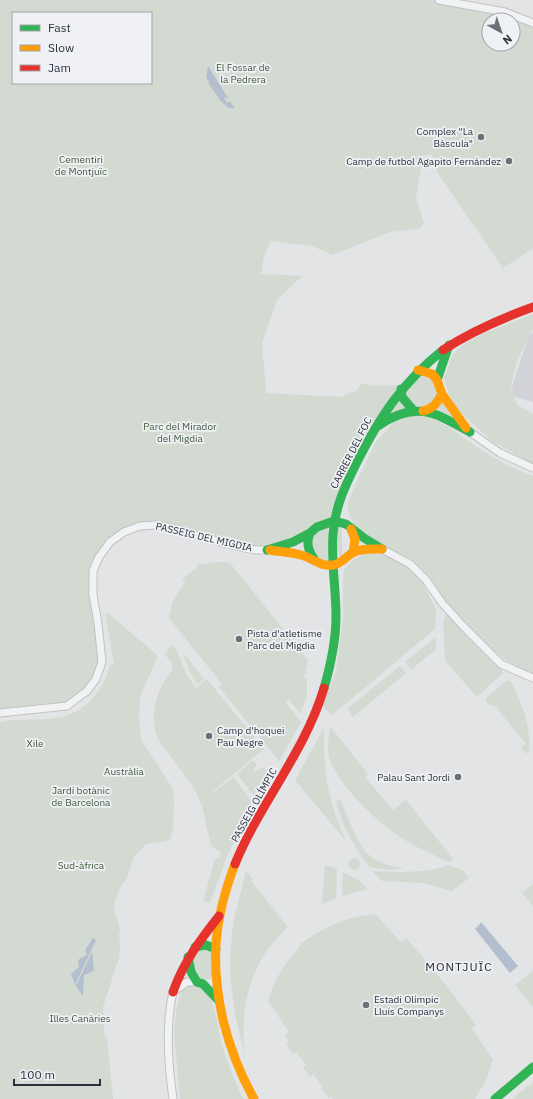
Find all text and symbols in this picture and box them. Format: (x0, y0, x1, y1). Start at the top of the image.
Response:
legend (12, 12, 152, 84)
north arrow (481, 12, 521, 52)
text: Fast (48, 20, 71, 35)
text: N (500, 32, 515, 48)
text: Slow (48, 40, 74, 55)
text: Jam (48, 60, 71, 75)
park label: El Fossar de la Pedrera (216, 61, 271, 86)
place label: Complex "La Bàscula" (417, 125, 474, 150)
marker: Complex "La Bàscula" (476, 132, 486, 142)
park label: Cementiri de Montjuïc (55, 153, 107, 178)
place label: Camp de futbol Agapito Fernández (346, 155, 501, 168)
marker: Camp de futbol Agapito Fernández (504, 156, 514, 166)
street label: CARRER DEL FOC (327, 415, 375, 491)
park label: Parc del Mirador del Migdia (143, 420, 217, 445)
street label: PASSEIG DEL MIGDIA (154, 520, 254, 555)
place label: Pista d'atletisme Parc del Migdia (247, 627, 322, 652)
marker: Pista d'atletisme Parc del Migdia (234, 634, 244, 644)
place label: Camp d'hoquei Pau Negre (217, 724, 284, 749)
marker: Camp d'hoquei Pau Negre (204, 731, 214, 741)
park label: Xile (27, 737, 44, 750)
park label: Austràlia (104, 765, 145, 778)
street label: PASSEIG OLÍMPIC (228, 765, 280, 845)
place label: Palau Sant Jordi (377, 771, 450, 784)
marker: Palau Sant Jordi (453, 772, 463, 782)
park label: Jardí botànic de Barcelona (52, 784, 111, 809)
park label: Sud-àfrica (58, 859, 105, 872)
district label: MONTJUÏC (425, 959, 493, 974)
place label: Estadi Olímpic Lluís Companys (374, 993, 444, 1018)
marker: Estadi Olímpic Lluís Companys (361, 1000, 371, 1010)
park label: Illes Canàries (49, 1012, 111, 1025)
scale bar (14, 1061, 100, 1087)
text: 100 m (20, 1067, 55, 1082)

